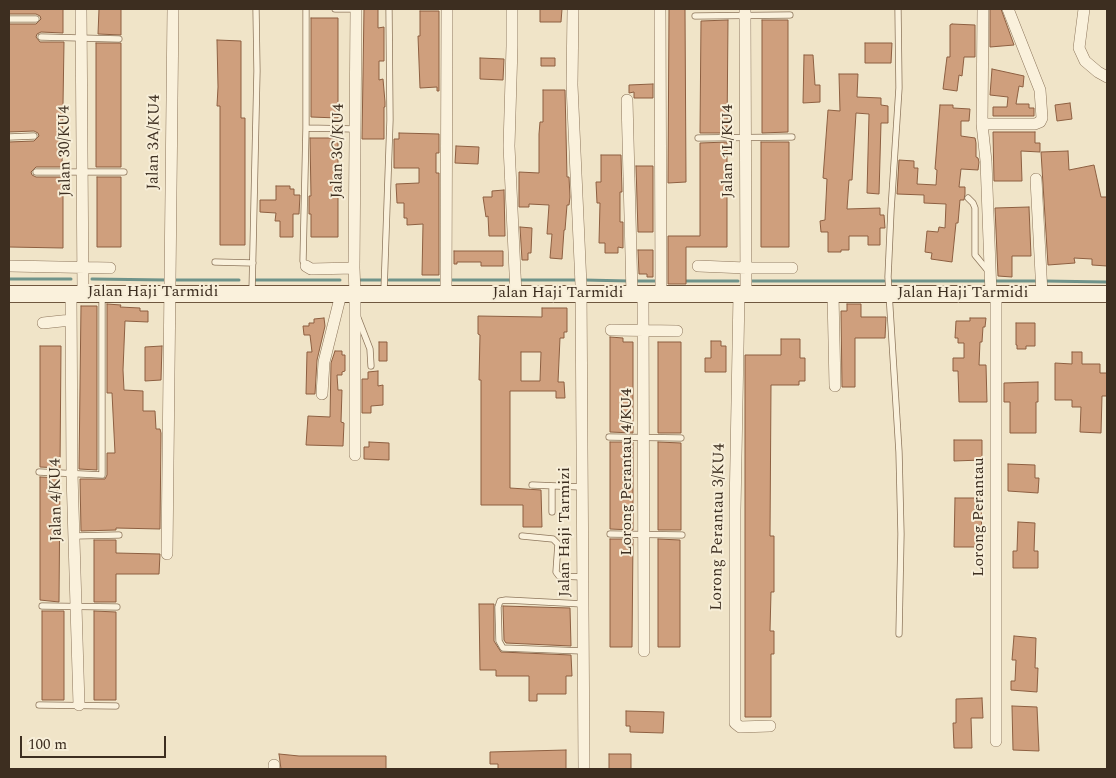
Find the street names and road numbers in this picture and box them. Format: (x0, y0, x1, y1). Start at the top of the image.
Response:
street label: Jalan 3A/KU4 (145, 94, 165, 190)
street label: Jalan 3C/KU4 (329, 103, 349, 199)
street label: Jalan 1L/KU4 (719, 104, 739, 198)
street label: Jalan 30/KU4 (56, 105, 76, 197)
street label: Jalan Haji Tarmidi (87, 283, 219, 303)
street label: Jalan Haji Tarmidi (492, 284, 624, 304)
street label: Jalan Haji Tarmidi (897, 284, 1029, 304)
street label: Lorong Perantau 4/KU4 (618, 388, 638, 556)
street label: Lorong Perantau 3/KU4 (708, 443, 730, 611)
street label: Lorong Perantau (970, 457, 990, 577)
street label: Jalan 4/KU4 (47, 458, 67, 542)
street label: Jalan Haji Tarmizi (556, 467, 576, 597)

